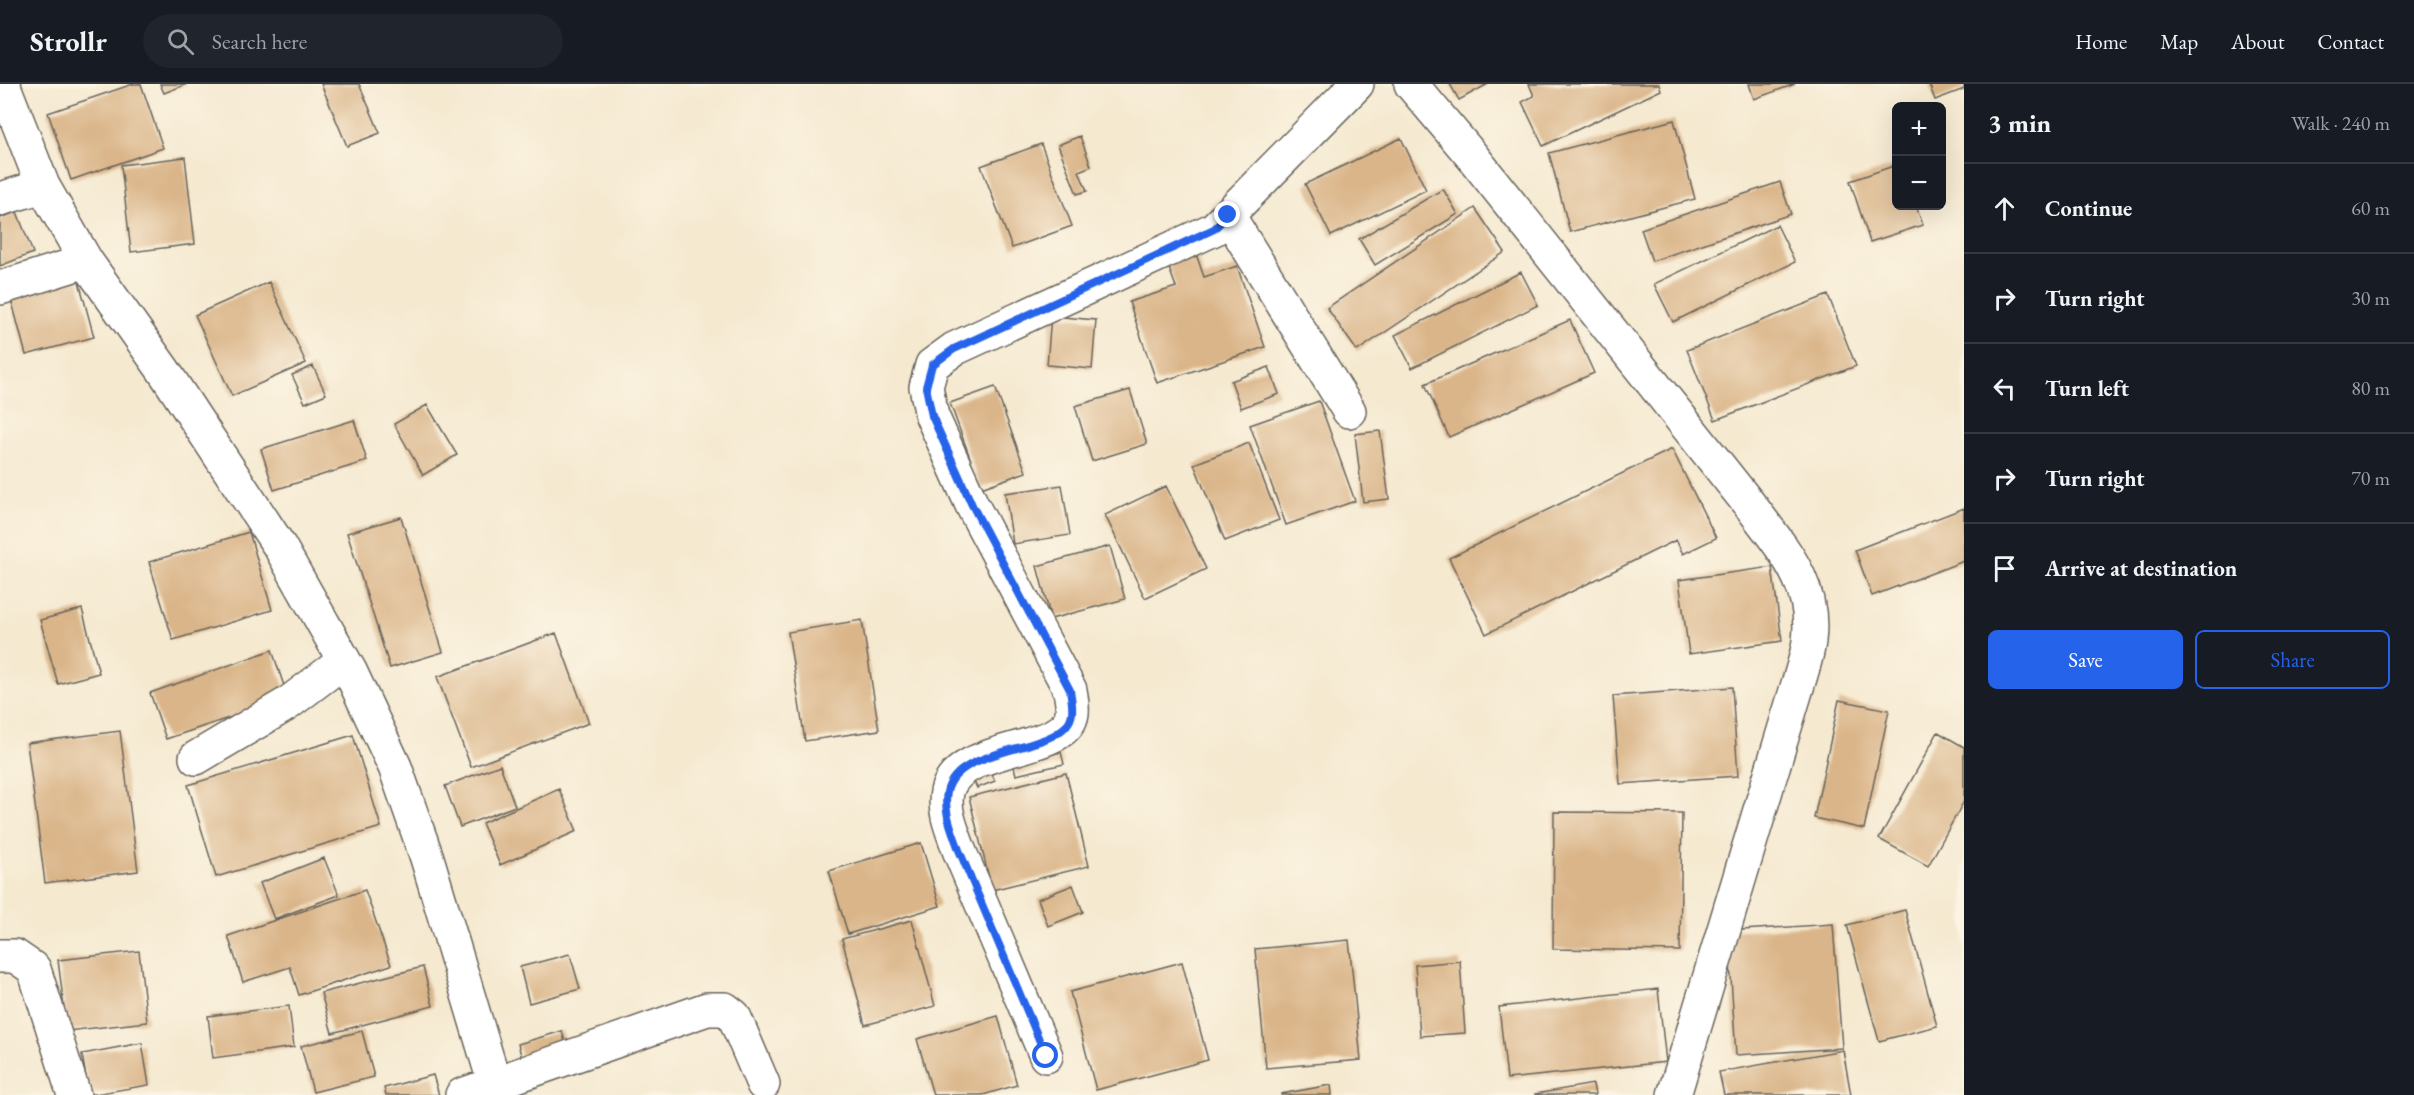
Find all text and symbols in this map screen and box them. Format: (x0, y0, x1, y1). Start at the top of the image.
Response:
search box (143, 14, 563, 68)
text: Strollr (30, 23, 107, 59)
icon: search (164, 25, 197, 58)
text: Search here (212, 27, 307, 56)
text: Home (2075, 28, 2127, 55)
text: Map (2160, 28, 2198, 55)
text: About (2231, 28, 2284, 55)
text: Contact (2317, 28, 2384, 55)
map controls (1892, 102, 1946, 210)
button: + (1892, 102, 1946, 156)
text: 3 min (1988, 106, 2051, 140)
text: Walk · 240 m (2291, 110, 2390, 136)
button: − (1892, 156, 1946, 210)
icon: ahead (1988, 192, 2021, 225)
text: Continue (2045, 194, 2132, 223)
text: 60 m (2351, 195, 2390, 221)
route end (1214, 201, 1240, 227)
icon: right (1988, 282, 2021, 315)
text: Turn right (2045, 284, 2144, 313)
text: 30 m (2351, 285, 2390, 311)
icon: left (1988, 372, 2021, 405)
text: Turn left (2045, 374, 2129, 403)
text: 80 m (2351, 375, 2390, 401)
icon: right (1988, 462, 2021, 495)
text: Turn right (2045, 464, 2144, 493)
text: 70 m (2351, 465, 2390, 491)
icon: arrive (1988, 552, 2021, 585)
text: Arrive at destination (2045, 554, 2237, 583)
button: Save (1988, 630, 2183, 689)
button: Share (2195, 630, 2390, 689)
route start (1032, 1042, 1058, 1068)

